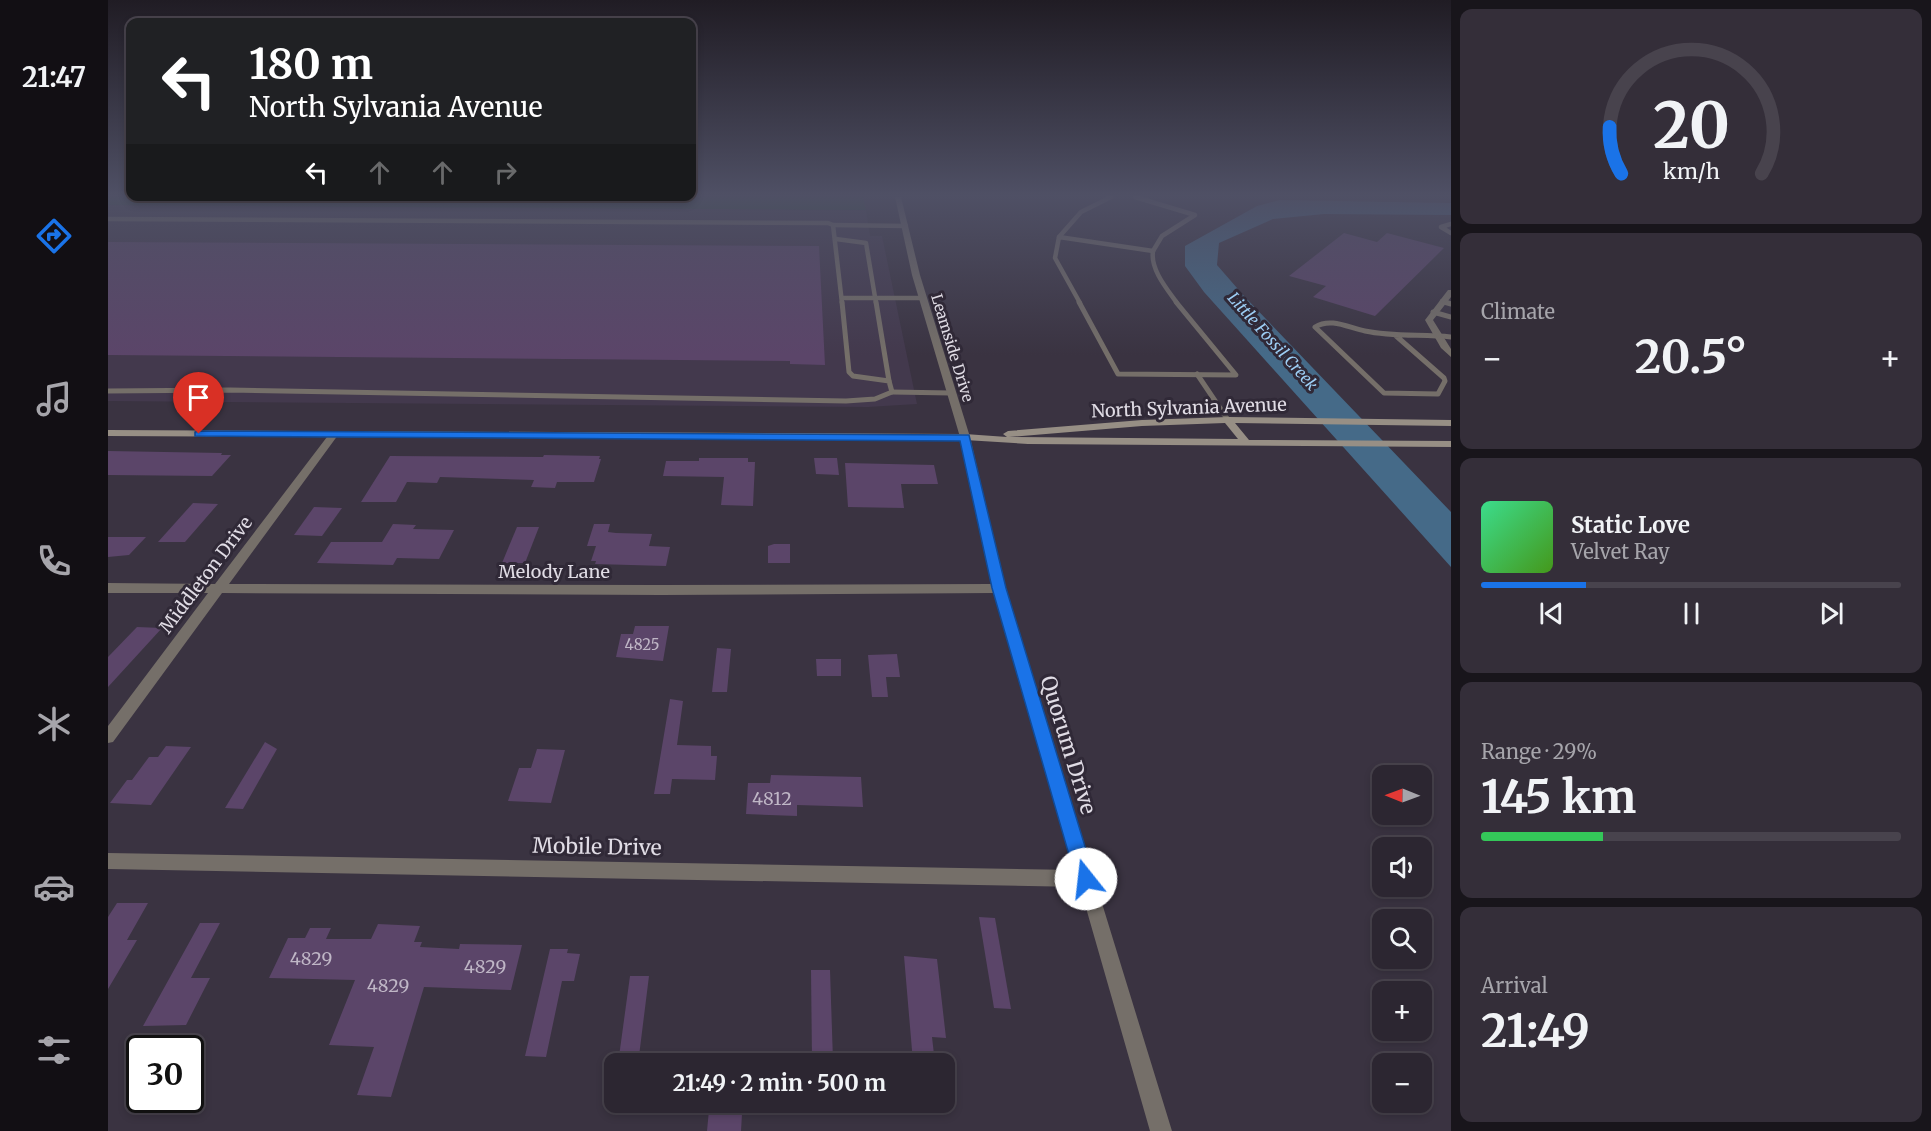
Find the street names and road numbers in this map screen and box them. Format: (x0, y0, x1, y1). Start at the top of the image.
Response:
street label: Leamside Drive (927, 292, 978, 404)
street label: North Sylvania Avenue (1091, 393, 1287, 422)
street label: Middleton Drive (154, 512, 257, 638)
street label: Melody Lane (498, 560, 610, 583)
street label: Quorum Drive (1035, 672, 1102, 818)
street label: Mobile Drive (532, 832, 662, 861)

